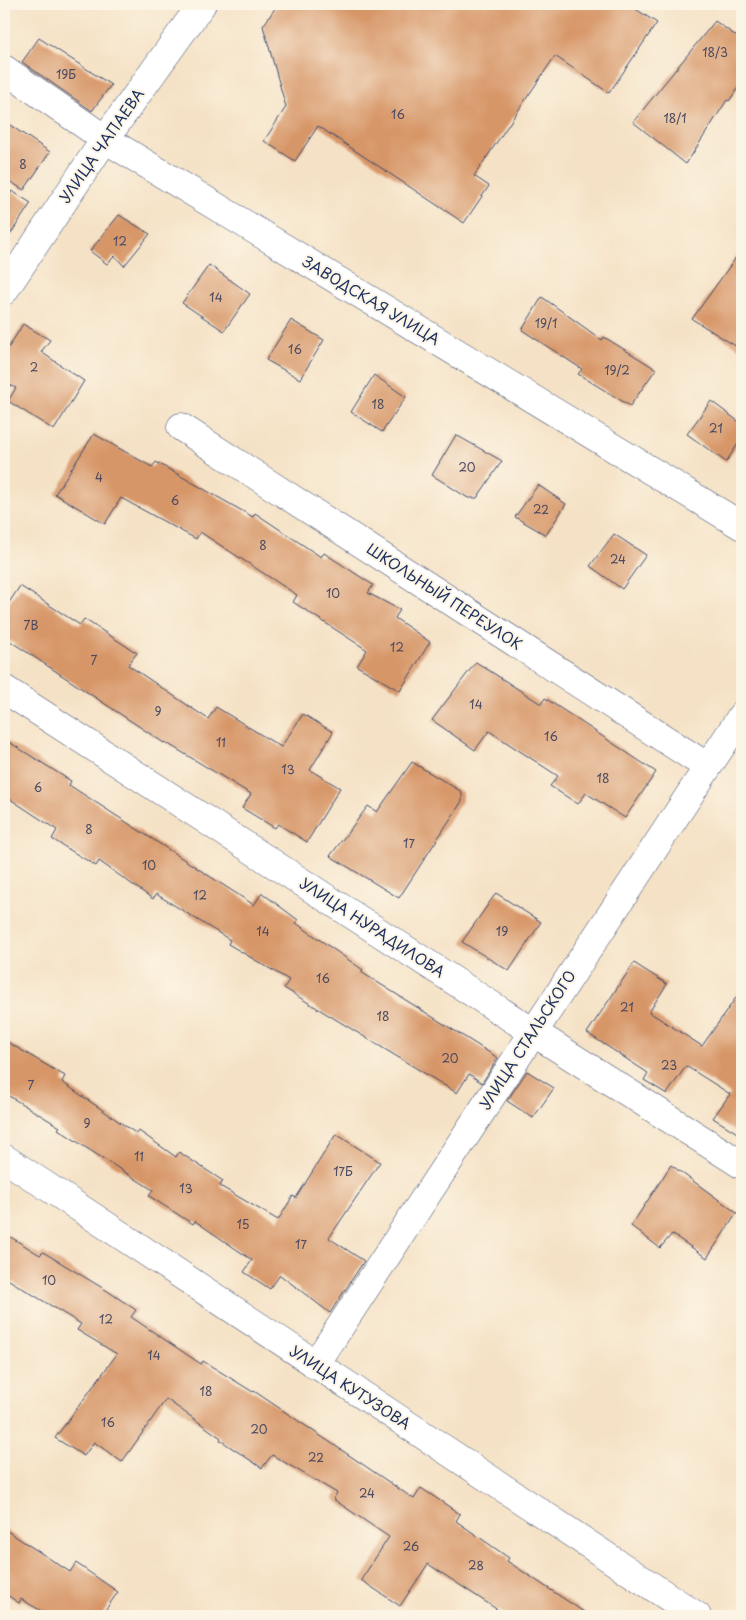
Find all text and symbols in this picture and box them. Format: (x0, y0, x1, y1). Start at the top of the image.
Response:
house number: 18/3 (702, 43, 728, 61)
house number: 19Б (56, 65, 76, 83)
street label: УЛИЦА ЧАПАЕВА (53, 83, 149, 207)
house number: 16 (391, 105, 405, 123)
house number: 18/1 (663, 109, 687, 127)
house number: 8 (19, 155, 27, 173)
house number: 12 (113, 232, 127, 250)
street label: ЗАВОДСКАЯ УЛИЦА (299, 249, 445, 350)
house number: 14 (209, 288, 223, 306)
house number: 19/1 (535, 314, 557, 332)
house number: 16 (288, 340, 302, 358)
house number: 2 (30, 358, 38, 376)
house number: 19/2 (604, 361, 630, 379)
house number: 18 (372, 395, 384, 413)
house number: 21 (709, 419, 723, 437)
house number: 20 (458, 458, 476, 476)
house number: 4 (95, 468, 103, 486)
house number: 6 (171, 491, 179, 509)
house number: 22 (533, 500, 549, 518)
house number: 8 (259, 536, 267, 554)
street label: ШКОЛЬНЫЙ ПЕРЕУЛОК (362, 537, 527, 655)
house number: 24 (610, 550, 626, 568)
house number: 10 (326, 584, 340, 602)
house number: 7В (24, 616, 38, 634)
house number: 12 (390, 638, 404, 656)
house number: 7 (91, 651, 98, 669)
house number: 14 (469, 695, 483, 713)
house number: 9 (154, 702, 162, 720)
house number: 16 (544, 727, 558, 745)
house number: 11 (216, 733, 226, 751)
house number: 13 (281, 760, 295, 778)
house number: 18 (597, 769, 609, 787)
house number: 6 (34, 778, 42, 796)
house number: 8 (85, 820, 93, 838)
house number: 17 (403, 834, 415, 852)
house number: 10 (142, 856, 156, 874)
street label: УЛИЦА НУРАДИЛОВА (296, 871, 450, 982)
house number: 12 (193, 886, 207, 904)
house number: 14 (256, 922, 270, 940)
house number: 19 (496, 922, 508, 940)
street label: УЛИЦА СТАЛЬСКОГО (473, 965, 581, 1113)
house number: 16 (316, 969, 330, 987)
house number: 21 (620, 998, 634, 1016)
house number: 18 (377, 1007, 389, 1025)
house number: 20 (441, 1049, 459, 1067)
house number: 23 (661, 1056, 677, 1074)
house number: 7 (28, 1076, 35, 1094)
house number: 9 (83, 1114, 91, 1132)
house number: 11 (134, 1147, 144, 1165)
house number: 17Б (333, 1162, 353, 1180)
house number: 13 (179, 1179, 193, 1197)
house number: 15 (236, 1215, 250, 1233)
house number: 17 (295, 1235, 307, 1253)
house number: 10 (42, 1271, 56, 1289)
house number: 12 (99, 1310, 113, 1328)
street label: УЛИЦА КУТУЗОВА (286, 1339, 416, 1435)
house number: 14 (147, 1346, 161, 1364)
house number: 18 (200, 1382, 212, 1400)
house number: 16 (101, 1413, 115, 1431)
house number: 20 (250, 1420, 268, 1438)
house number: 22 (308, 1448, 324, 1466)
house number: 24 (359, 1484, 375, 1502)
house number: 26 (403, 1537, 419, 1555)
house number: 28 (468, 1556, 484, 1574)

